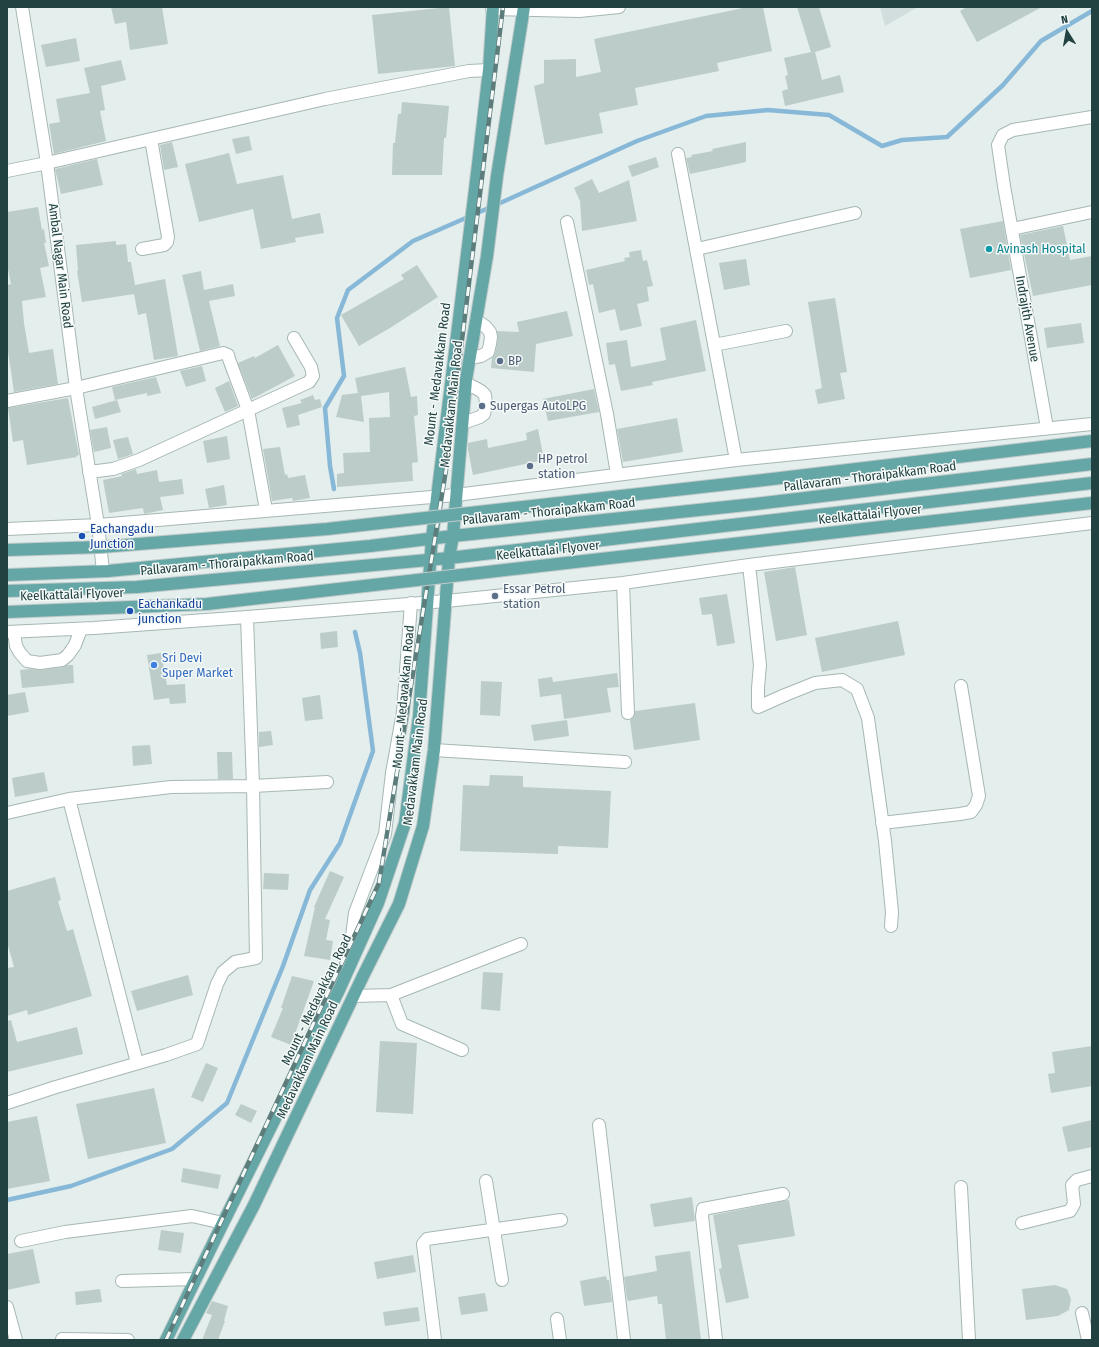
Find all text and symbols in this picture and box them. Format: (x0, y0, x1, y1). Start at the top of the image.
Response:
north arrow (1047, 12, 1087, 52)
text: N (1060, 13, 1069, 27)
street label: Ambal Nagar Main Road (45, 202, 75, 330)
place label: Avinash Hospital (997, 241, 1086, 257)
marker: Avinash Hospital (984, 244, 994, 254)
street label: Indrajith Avenue (1012, 275, 1042, 363)
street label: Mount - Medavakkam Road (421, 302, 455, 446)
street label: Medavakkam Main Road (438, 340, 466, 468)
place label: BP (508, 353, 522, 369)
marker: BP (495, 356, 505, 366)
place label: Supergas AutoLPG (490, 398, 586, 414)
marker: Supergas AutoLPG (477, 401, 487, 411)
place label: HP petrol station (538, 451, 588, 482)
street label: Pallavaram - Thoraipakkam Road (783, 459, 957, 495)
marker: HP petrol station (525, 461, 535, 471)
street label: Pallavaram - Thoraipakkam Road (462, 495, 636, 529)
street label: Keelkattalai Flyover (817, 502, 923, 528)
place label: Eachangadu Junction (90, 521, 154, 552)
marker: Eachangadu Junction (77, 531, 87, 541)
street label: Keelkattalai Flyover (495, 538, 601, 564)
street label: Pallavaram - Thoraipakkam Road (140, 549, 314, 579)
place label: Essar Petrol station (503, 581, 565, 612)
street label: Keelkattalai Flyover (20, 585, 124, 605)
marker: Essar Petrol station (490, 591, 500, 601)
place label: Eachankadu junction (138, 596, 202, 627)
marker: Eachankadu junction (125, 606, 135, 616)
street label: Mount - Medavakkam Road (390, 625, 418, 769)
place label: Sri Devi Super Market (162, 650, 233, 681)
marker: Sri Devi Super Market (149, 660, 159, 670)
street label: Medavakkam Main Road (400, 698, 432, 826)
street label: Mount - Medavakkam Road (278, 932, 356, 1068)
street label: Medavakkam Main Road (274, 999, 342, 1121)

